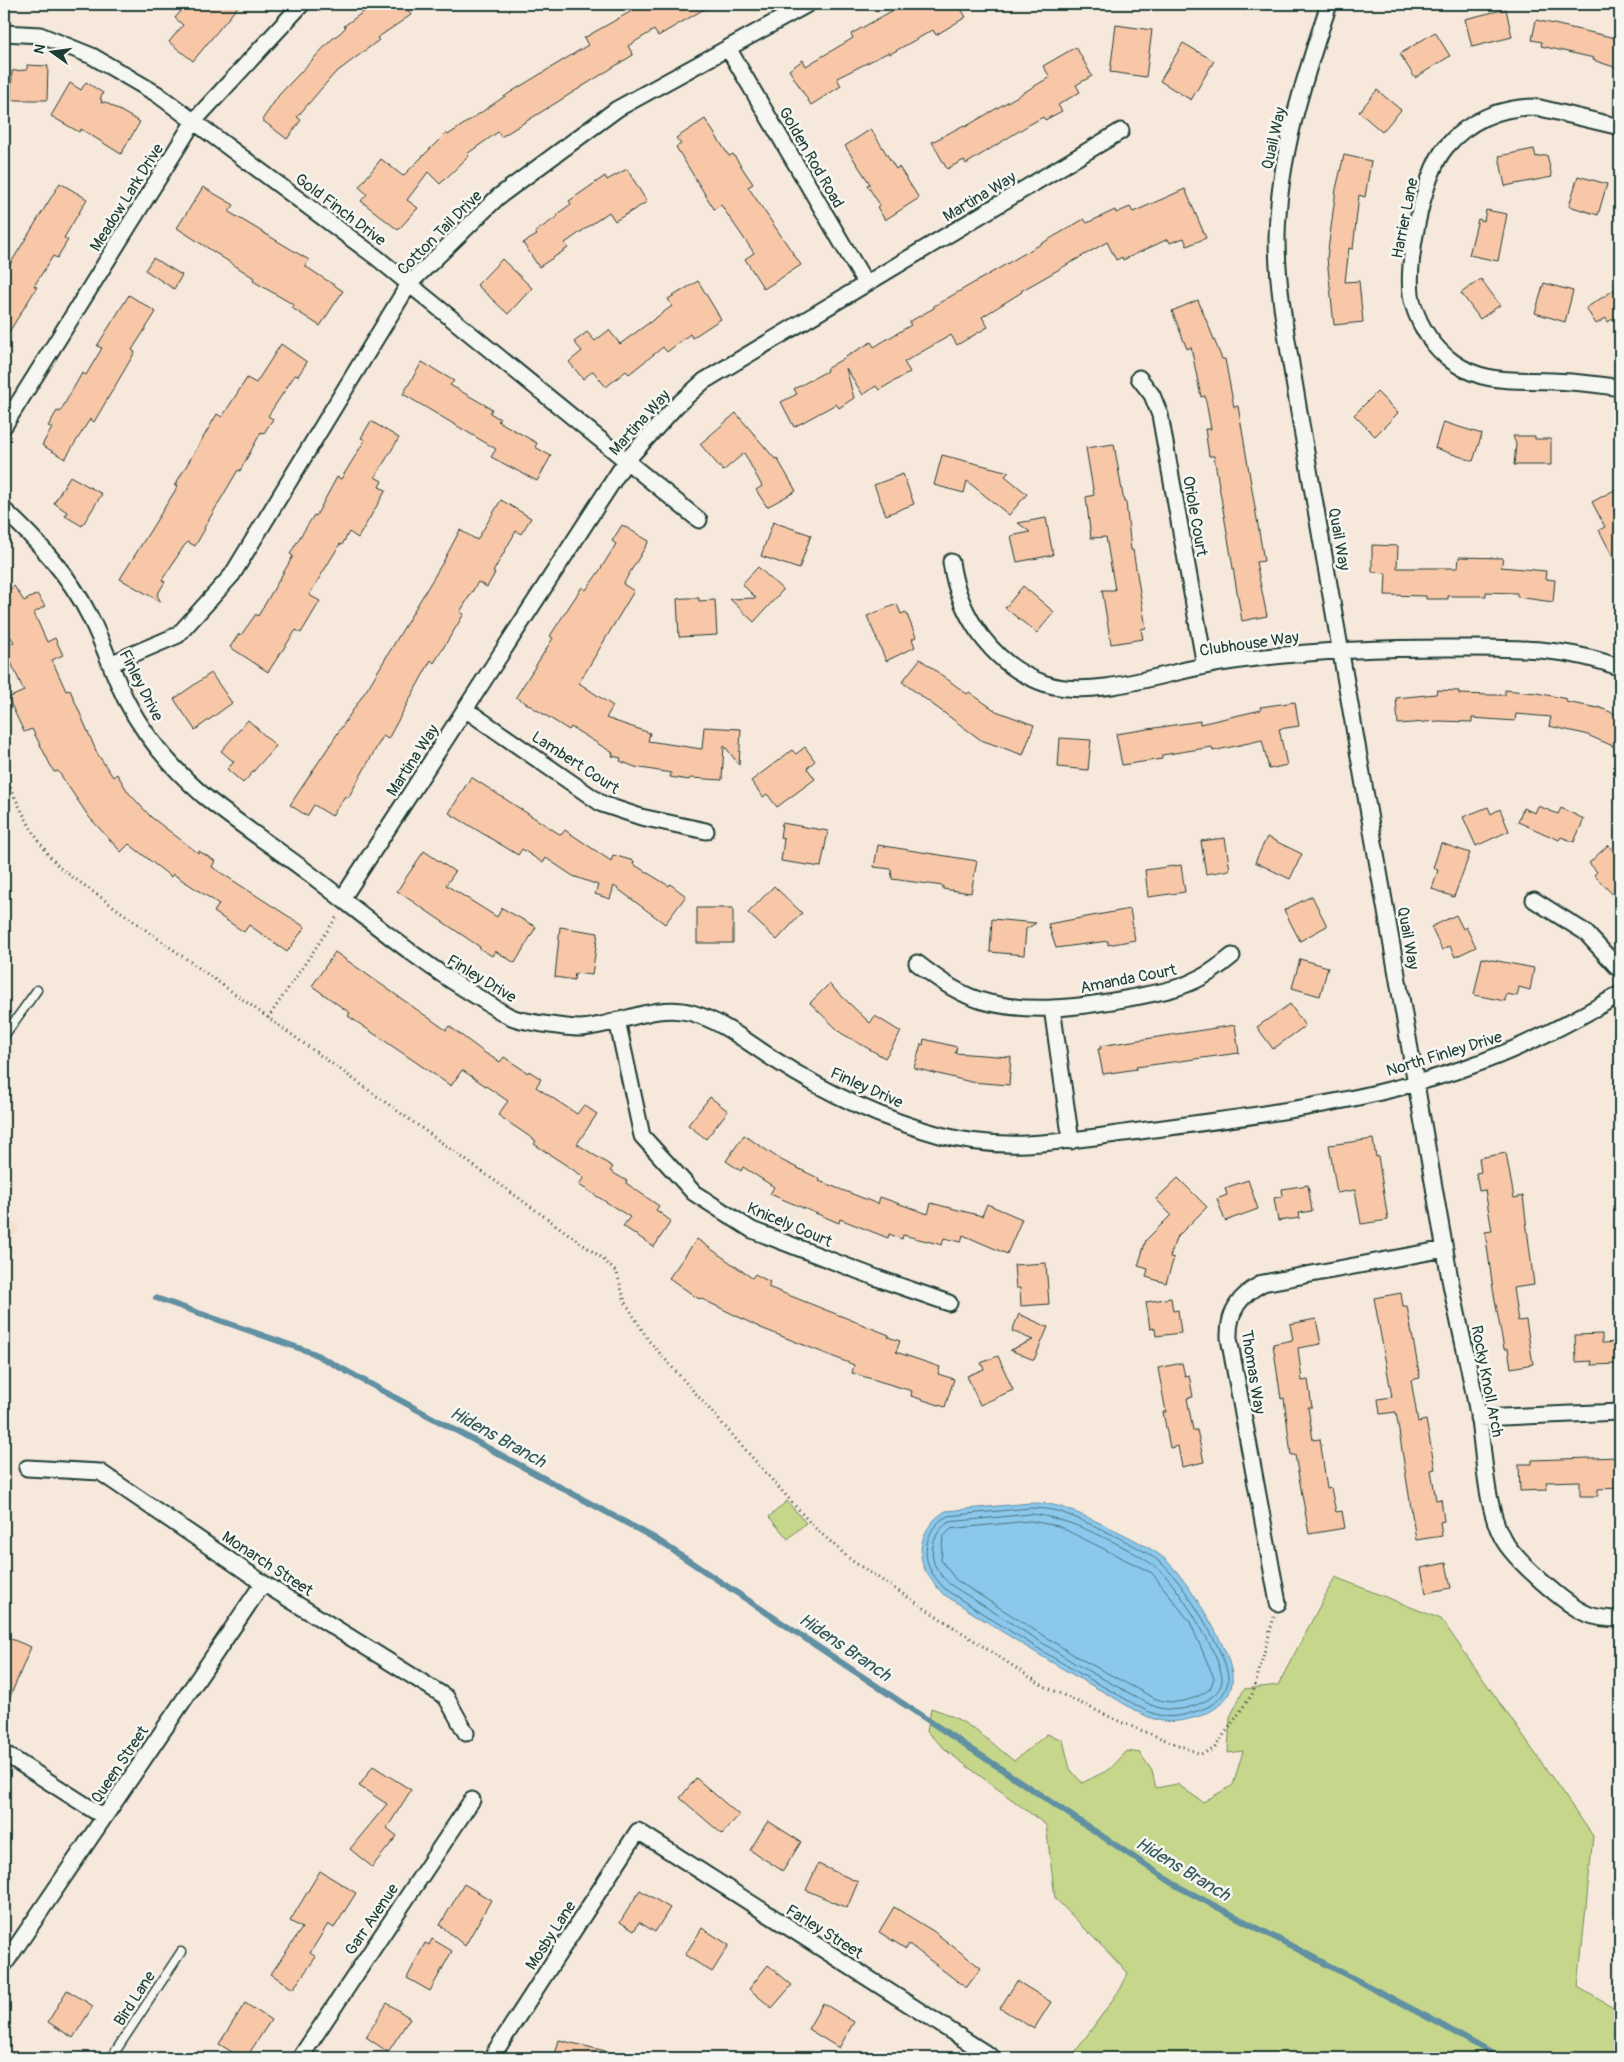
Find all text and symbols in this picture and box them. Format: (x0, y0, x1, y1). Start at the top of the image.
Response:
north arrow (28, 28, 78, 78)
text: N (30, 42, 49, 56)
street label: Golden Rod Road (774, 103, 848, 212)
street label: Quail Way (1257, 105, 1291, 171)
street label: Meadow Lark Drive (86, 140, 168, 255)
street label: Martina Way (939, 167, 1020, 226)
street label: Gold Finch Drive (291, 169, 390, 251)
street label: Harrier Lane (1387, 176, 1423, 260)
street label: Cotton Tail Drive (393, 186, 486, 279)
street label: Martina Way (605, 385, 675, 460)
street label: Oriole Court (1178, 474, 1212, 558)
street label: Quail Way (1324, 506, 1354, 572)
street label: Clubhouse Way (1198, 627, 1300, 661)
street label: Finley Drive (115, 646, 168, 725)
street label: Martina Way (382, 721, 444, 800)
street label: Lambert Court (528, 727, 624, 799)
street label: Quail Way (1393, 905, 1423, 971)
street label: Finley Drive (443, 950, 520, 1007)
street label: Amanda Court (1078, 960, 1179, 998)
street label: North Finley Drive (1384, 1027, 1505, 1081)
street label: Finley Drive (827, 1063, 906, 1113)
street label: Knicely Court (744, 1198, 836, 1252)
street label: Rocky Knoll Arch (1466, 1324, 1508, 1439)
street label: Thomas Way (1237, 1329, 1270, 1416)
water label: Hidens Branch (446, 1402, 551, 1474)
street label: Monarch Street (218, 1527, 317, 1601)
water label: Hidens Branch (794, 1608, 896, 1687)
street label: Queen Street (87, 1722, 153, 1807)
water label: Hidens Branch (1131, 1832, 1235, 1907)
street label: Garr Avenue (341, 1880, 403, 1959)
street label: Mosby Lane (521, 1897, 581, 1974)
street label: Farley Street (782, 1900, 867, 1964)
street label: Bird Lane (110, 1967, 160, 2030)

